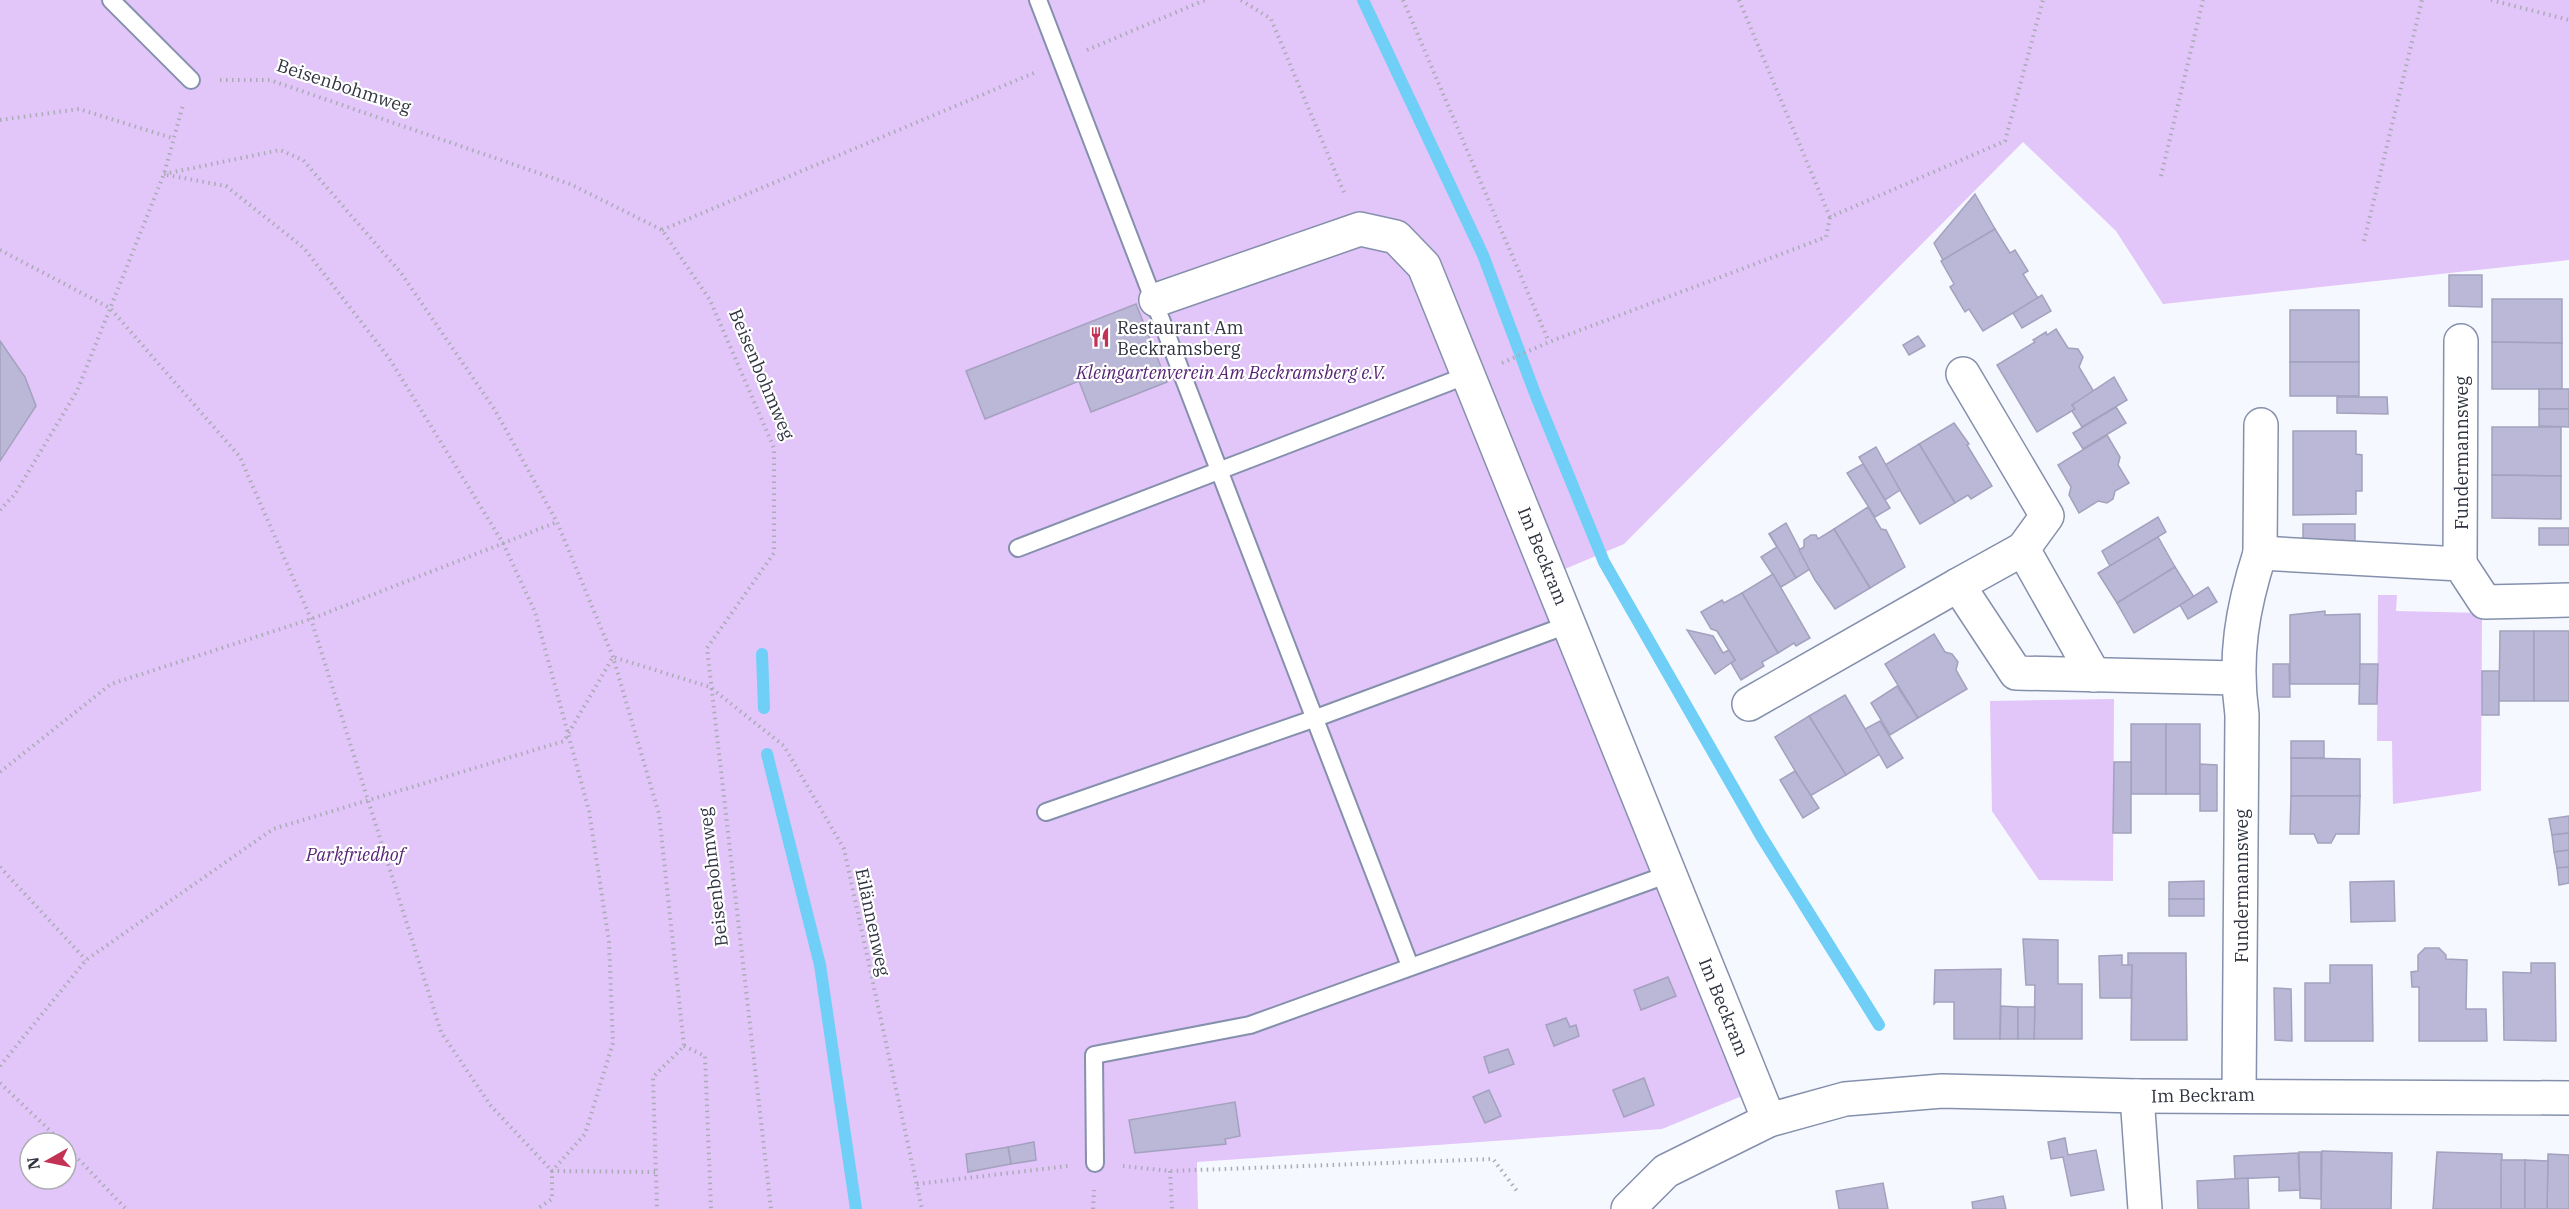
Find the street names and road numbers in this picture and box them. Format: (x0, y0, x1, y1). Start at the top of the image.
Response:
street label: Beisenbohmweg (274, 53, 414, 119)
street label: Beisenbohmweg (724, 305, 800, 443)
street label: Fundermannsweg (2450, 376, 2473, 530)
street label: Im Beckram (1513, 503, 1573, 609)
street label: Beisenbohmweg (693, 806, 733, 948)
street label: Fundermannsweg (2230, 809, 2253, 963)
street label: Eilännenweg (850, 866, 896, 978)
street label: Im Beckram (1694, 954, 1754, 1060)
street label: Im Beckram (2151, 1083, 2255, 1107)

